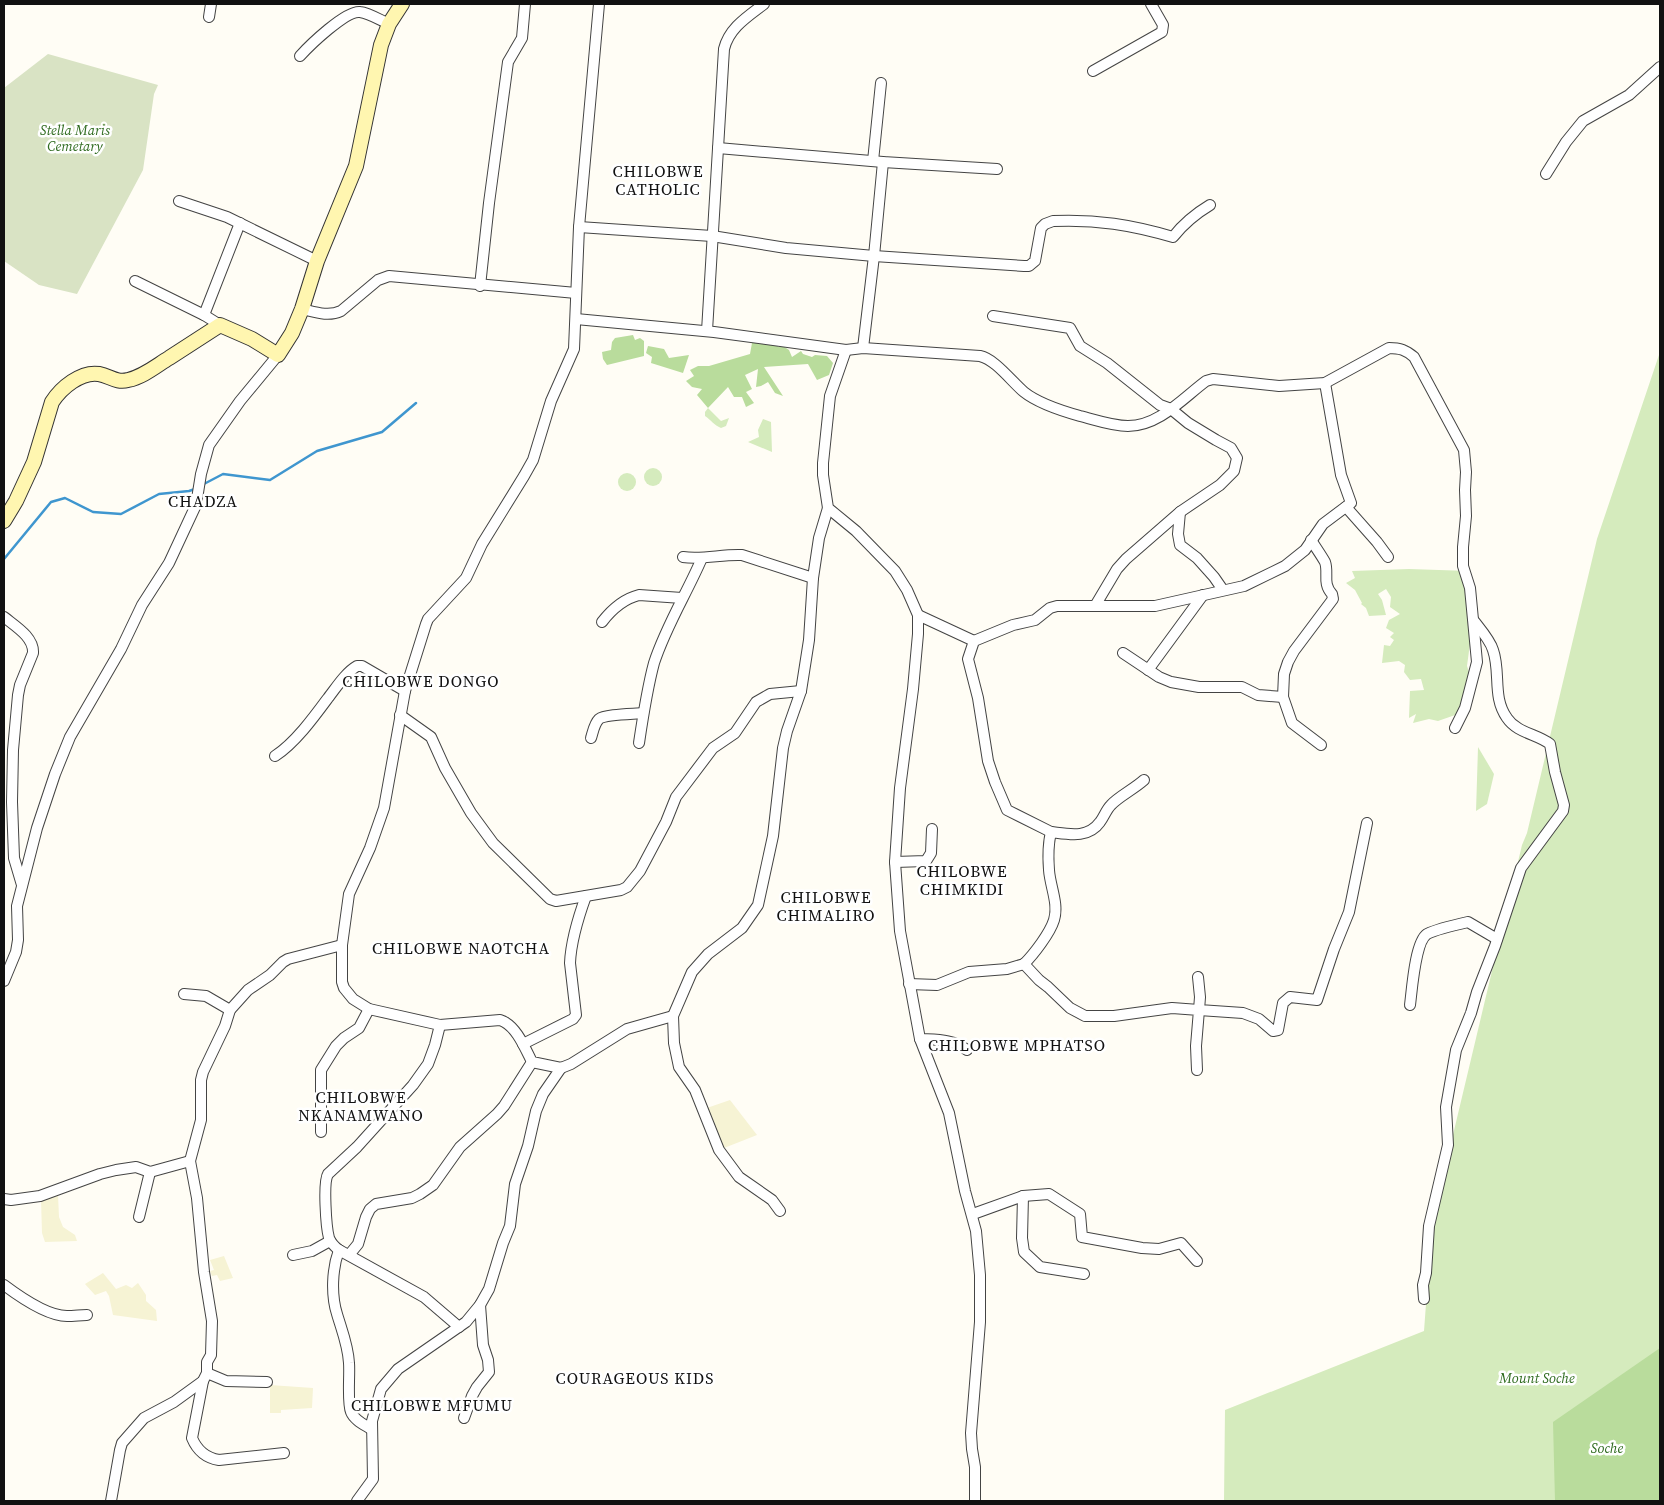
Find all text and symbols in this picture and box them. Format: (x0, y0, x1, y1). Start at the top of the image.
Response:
park label: Stella Maris Cemetary (40, 120, 111, 156)
district label: CHILOBWE CATHOLIC (612, 160, 704, 200)
district label: CHADZA (168, 490, 238, 512)
district label: CHILOBWE DONGO (342, 670, 500, 692)
district label: CHILOBWE CHIMKIDI (916, 860, 1008, 900)
district label: CHILOBWE CHIMALIRO (776, 886, 876, 926)
district label: CHILOBWE NAOTCHA (372, 937, 550, 959)
district label: CHILOBWE MPHATSO (928, 1034, 1106, 1056)
district label: CHILOBWE NKANAMWANO (298, 1086, 424, 1126)
district label: COURAGEOUS KIDS (556, 1367, 714, 1389)
park label: Mount Soche (1498, 1368, 1575, 1388)
district label: CHILOBWE MFUMU (351, 1394, 513, 1416)
park label: Soche (1591, 1438, 1623, 1458)

